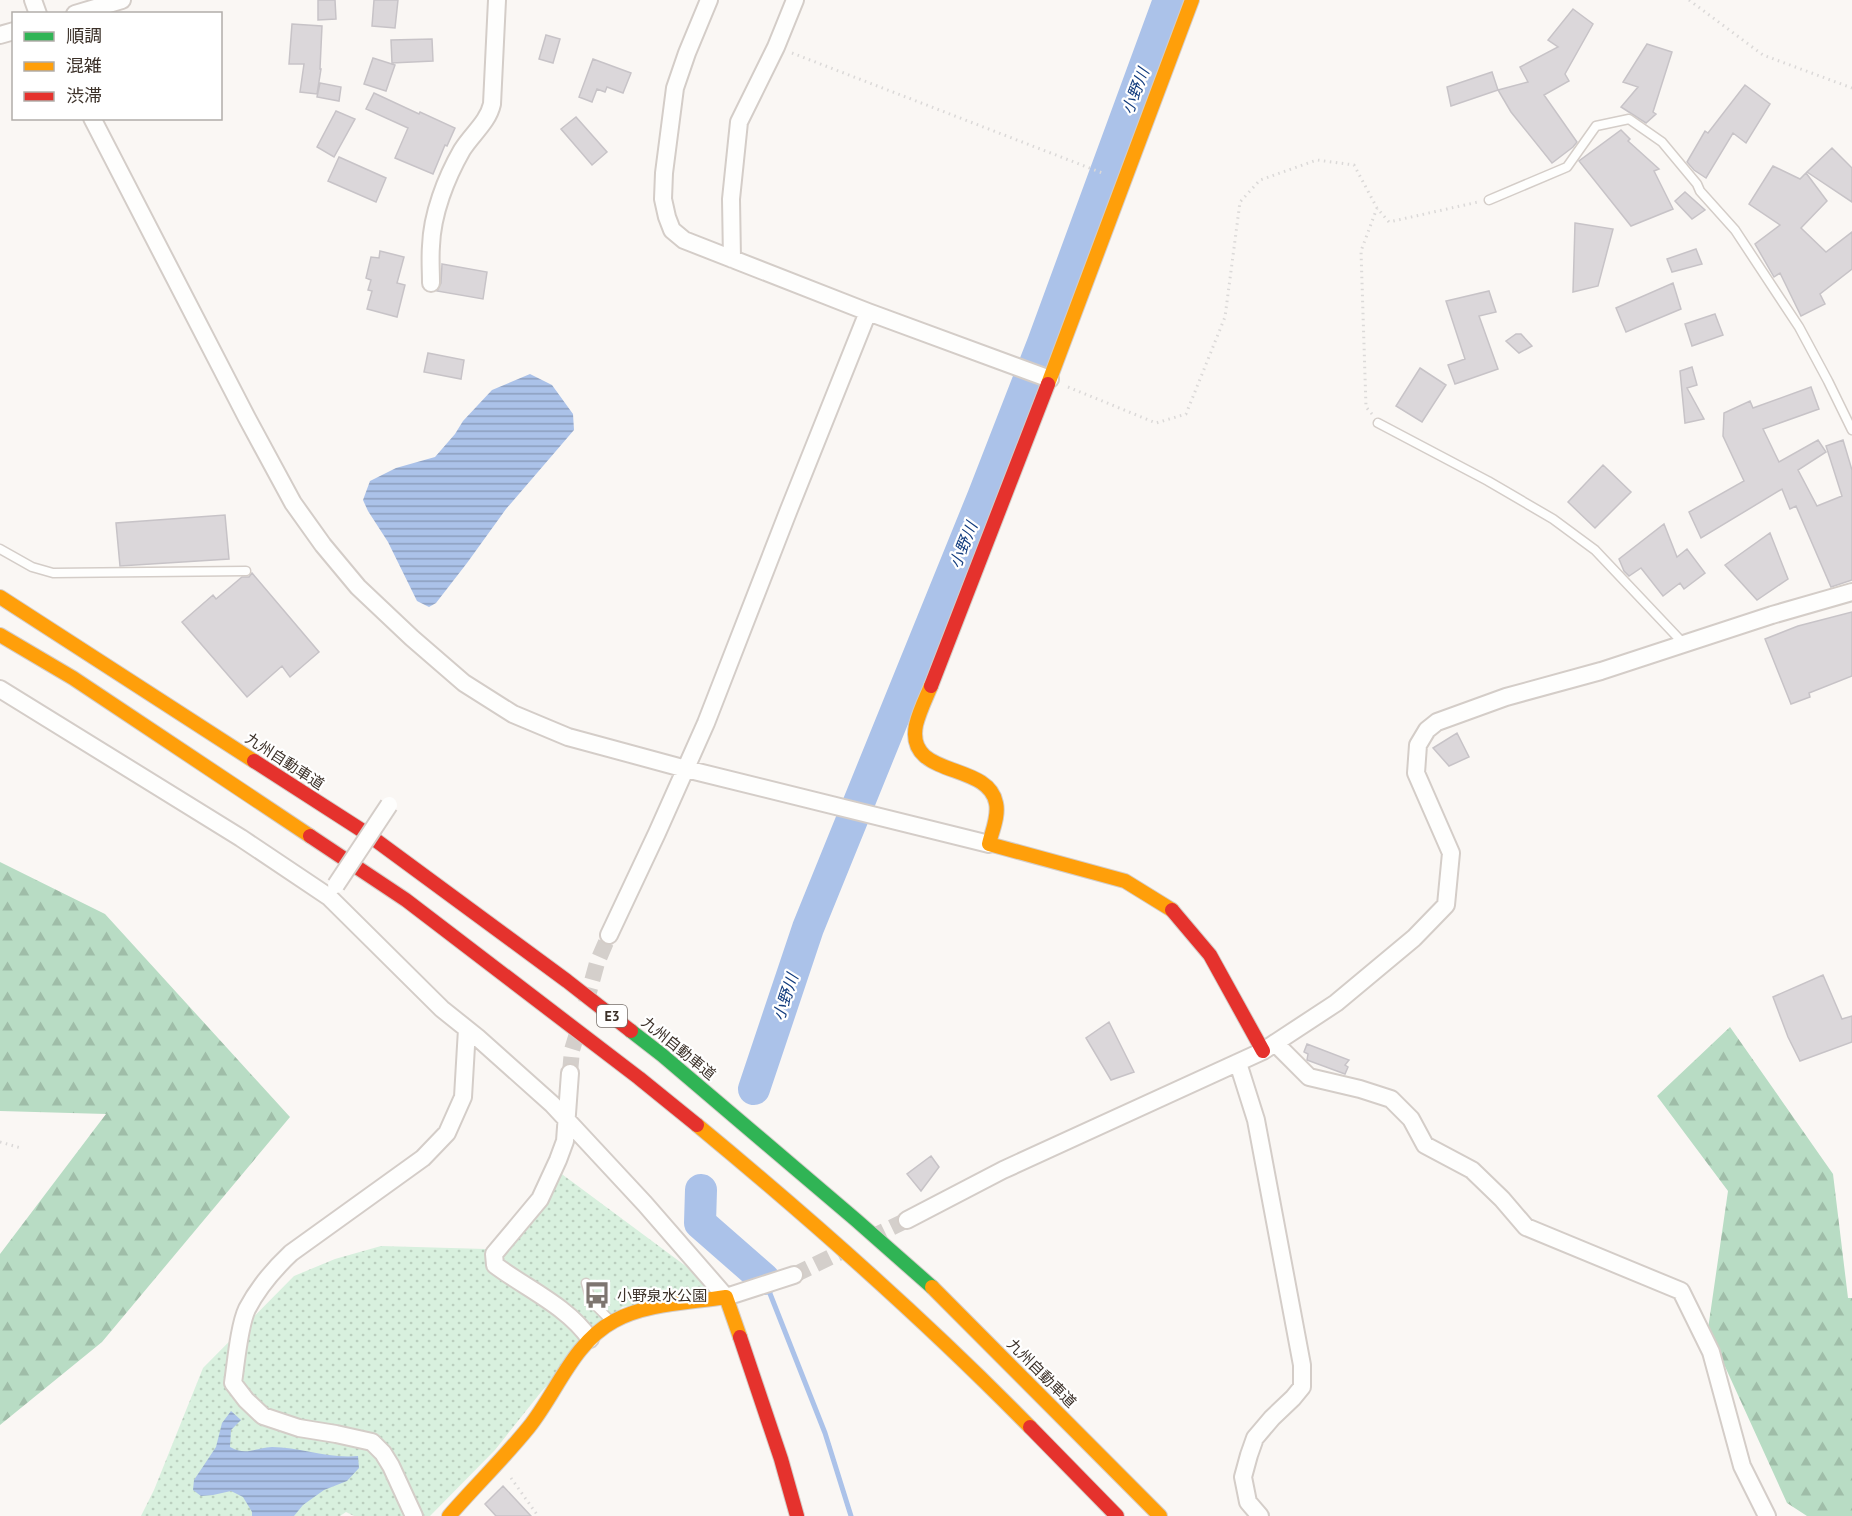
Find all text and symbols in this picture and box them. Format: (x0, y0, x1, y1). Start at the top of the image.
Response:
legend (12, 12, 222, 120)
text: 順調 (66, 24, 102, 47)
text: 混雑 (66, 54, 102, 77)
water label: 小野川 (1117, 63, 1154, 117)
text: 渋滞 (66, 84, 102, 107)
water label: 小野川 (945, 517, 982, 571)
street label: 九州自動車道 (242, 729, 328, 793)
water label: 小野川 (768, 969, 803, 1023)
road number: E3 (597, 1005, 627, 1027)
street label: 九州自動車道 (638, 1012, 720, 1084)
bus stop icon: 小野泉水公園 (582, 1280, 612, 1310)
place label: 小野泉水公園 (617, 1286, 707, 1305)
street label: 九州自動車道 (1003, 1334, 1081, 1412)

